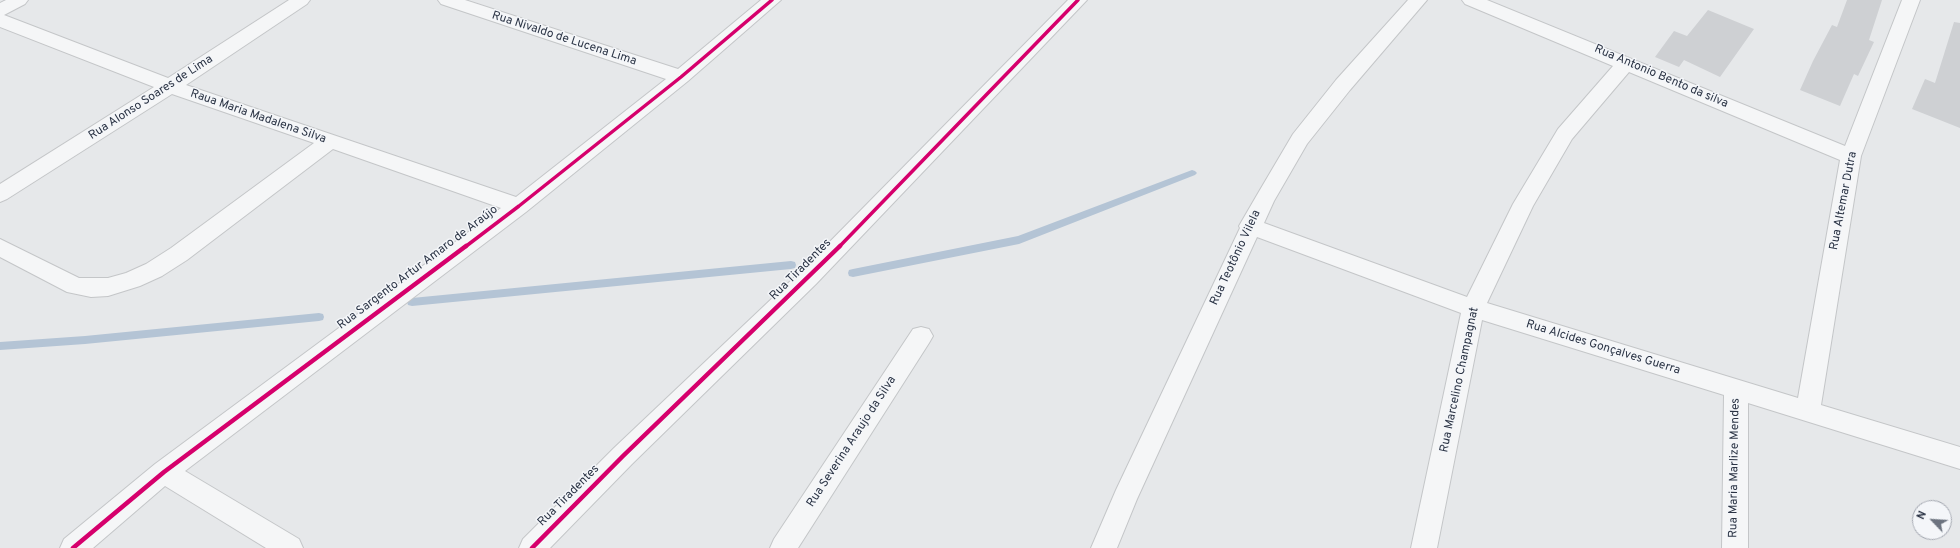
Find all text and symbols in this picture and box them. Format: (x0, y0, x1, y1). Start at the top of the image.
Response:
street label: Rua Nivaldo de Lucena Lima (490, 9, 638, 69)
street label: Rua Antonio Bento da silva (1592, 42, 1730, 112)
street label: Rua Alonso Soares de Lima (86, 52, 216, 144)
street label: Raua Maria Madalena Silva (188, 87, 328, 147)
street label: Rua Altemar Dutra (1827, 151, 1861, 251)
street label: Rua Sargento Artur Amaro de Araújo (335, 203, 501, 333)
street label: Rua Teotônio Vilela (1208, 208, 1264, 308)
street label: Rua Tiradentes (767, 236, 835, 304)
street label: Rua Marcelino Champagnat (1438, 306, 1482, 454)
street label: Rua Alcides Gonçalves Guerra (1524, 318, 1682, 378)
street label: Rua Severina Araujo da Silva (804, 374, 900, 510)
street label: Rua Maria Marlize Mendes (1727, 398, 1743, 538)
street label: Rua Tiradentes (535, 462, 603, 530)
north arrow (1912, 500, 1952, 540)
text: N (1914, 509, 1930, 522)

